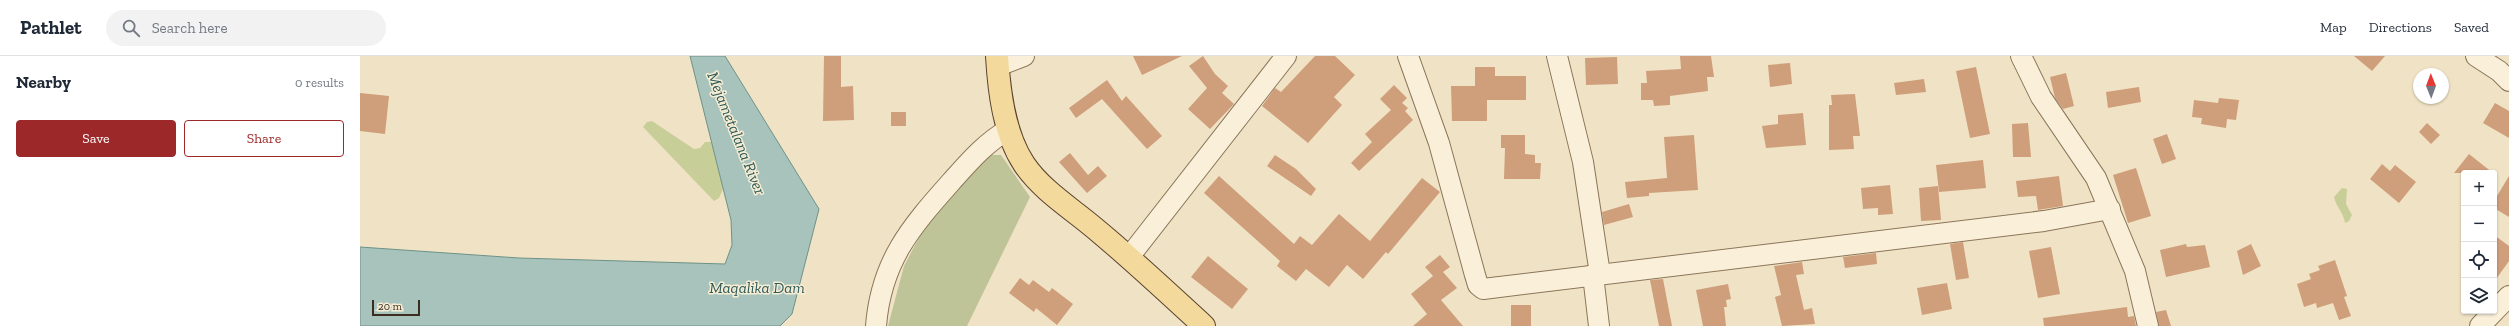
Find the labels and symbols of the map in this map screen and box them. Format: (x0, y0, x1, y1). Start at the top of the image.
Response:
north arrow (2413, 68, 2449, 104)
water label: Mejametalana River (703, 69, 770, 198)
water label: Maqalika Dam (709, 278, 805, 297)
scale bar (372, 298, 420, 317)

